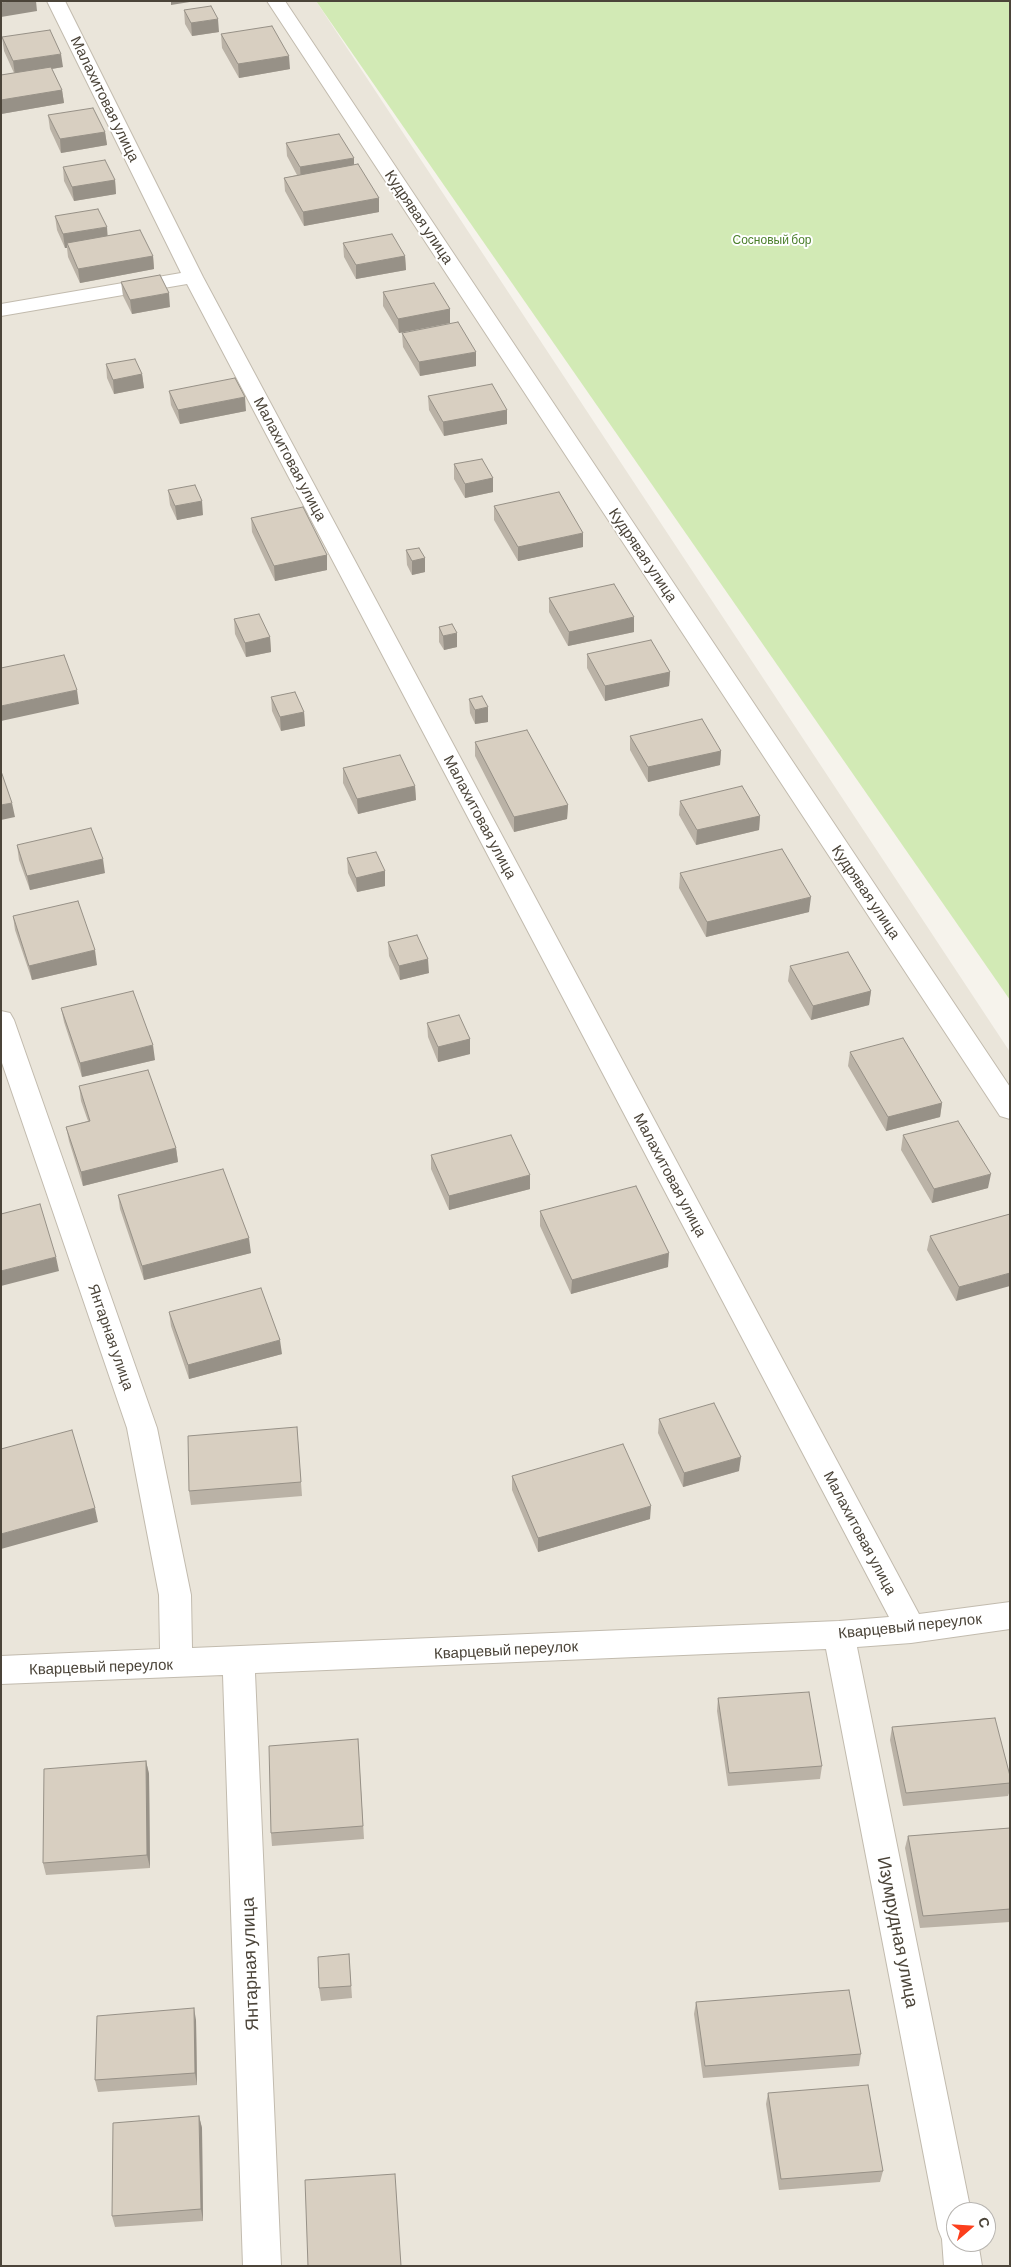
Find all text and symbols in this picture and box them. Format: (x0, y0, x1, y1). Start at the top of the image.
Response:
street label: Малахитовая улица (67, 33, 143, 165)
street label: Кудрявая улица (381, 167, 457, 267)
park label: Сосновый бор (733, 233, 811, 247)
street label: Малахитовая улица (250, 394, 330, 524)
street label: Кудрявая улица (605, 505, 681, 605)
street label: Малахитовая улица (440, 752, 520, 882)
street label: Кудрявая улица (828, 842, 904, 942)
street label: Малахитовая улица (630, 1110, 710, 1240)
street label: Янтарная улица (84, 1281, 138, 1393)
street label: Малахитовая улица (820, 1468, 900, 1598)
street label: Кварцевый переулок (837, 1610, 983, 1642)
street label: Кварцевый переулок (434, 1637, 578, 1663)
street label: Кварцевый переулок (29, 1655, 173, 1679)
street label: Изумрудная улица (873, 1855, 923, 2009)
street label: Янтарная улица (237, 1897, 263, 2031)
north arrow (946, 2202, 996, 2252)
text: С (975, 2215, 994, 2230)

